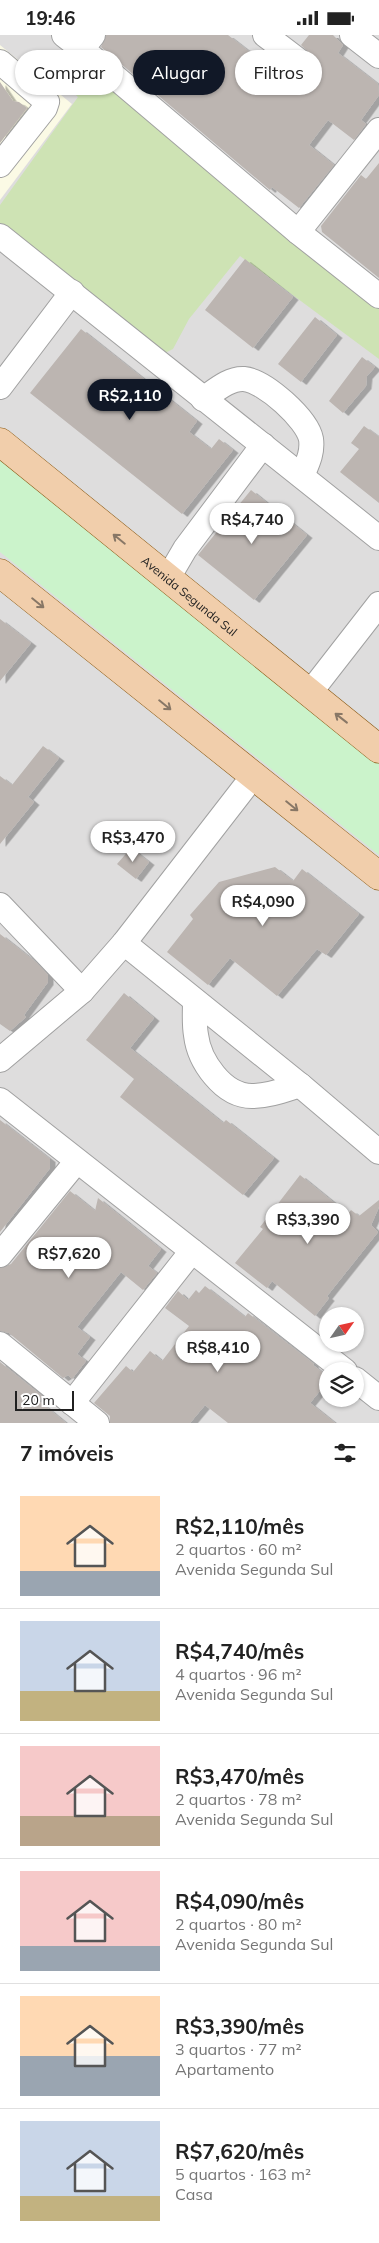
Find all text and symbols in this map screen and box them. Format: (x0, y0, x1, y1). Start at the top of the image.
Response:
text: 19:46 (25, 6, 75, 30)
chip: Comprar (15, 50, 123, 95)
chip: Alugar (133, 50, 225, 95)
chip: Filtros (235, 50, 322, 95)
pin: R$2,110 (84, 379, 176, 421)
text: R$2,110 (98, 385, 162, 405)
pin: R$4,740 (206, 503, 298, 545)
text: R$4,740 (220, 509, 284, 529)
one-way arrow (113, 534, 126, 545)
street label: Avenida Segunda Sul (139, 552, 241, 639)
one-way arrow (31, 598, 44, 609)
one-way arrow (158, 699, 171, 710)
one-way arrow (335, 713, 348, 724)
one-way arrow (285, 801, 298, 812)
pin: R$3,470 (87, 821, 179, 863)
text: R$3,470 (101, 827, 165, 847)
pin: R$4,090 (217, 885, 309, 927)
text: R$4,090 (231, 891, 295, 911)
pin: R$3,390 (262, 1203, 354, 1245)
text: R$3,390 (276, 1209, 340, 1229)
pin: R$7,620 (23, 1237, 115, 1279)
text: R$7,620 (37, 1243, 101, 1263)
north arrow (319, 1307, 364, 1353)
map controls (319, 1307, 364, 1407)
pin: R$8,410 (172, 1331, 264, 1373)
text: R$8,410 (186, 1337, 250, 1357)
button: layers (319, 1362, 364, 1407)
scale bar (15, 1388, 74, 1411)
text: 20 m (22, 1391, 55, 1409)
icon: filters (331, 1439, 359, 1467)
text: 7 imóveis (20, 1440, 114, 1466)
text: R$2,110/mês (175, 1513, 304, 1539)
icon: home (60, 1516, 120, 1576)
text: 2 quartos · 60 m² (175, 1539, 302, 1559)
text: Avenida Segunda Sul (175, 1559, 333, 1579)
text: R$4,740/mês (175, 1638, 304, 1664)
icon: home (60, 1641, 120, 1701)
text: 4 quartos · 96 m² (175, 1664, 302, 1684)
text: Avenida Segunda Sul (175, 1684, 333, 1704)
text: R$3,470/mês (175, 1763, 304, 1789)
icon: home (60, 1766, 120, 1826)
text: 2 quartos · 78 m² (175, 1789, 302, 1809)
text: Avenida Segunda Sul (175, 1809, 333, 1829)
text: R$4,090/mês (175, 1888, 304, 1914)
icon: home (60, 1891, 120, 1951)
text: 2 quartos · 80 m² (175, 1914, 302, 1934)
text: Avenida Segunda Sul (175, 1934, 333, 1954)
text: R$3,390/mês (175, 2013, 304, 2039)
icon: home (60, 2016, 120, 2076)
text: 3 quartos · 77 m² (175, 2039, 302, 2059)
text: Apartamento (175, 2059, 274, 2079)
text: R$7,620/mês (175, 2138, 304, 2164)
icon: home (60, 2141, 120, 2201)
text: 5 quartos · 163 m² (175, 2164, 311, 2184)
text: Casa (175, 2184, 213, 2204)

